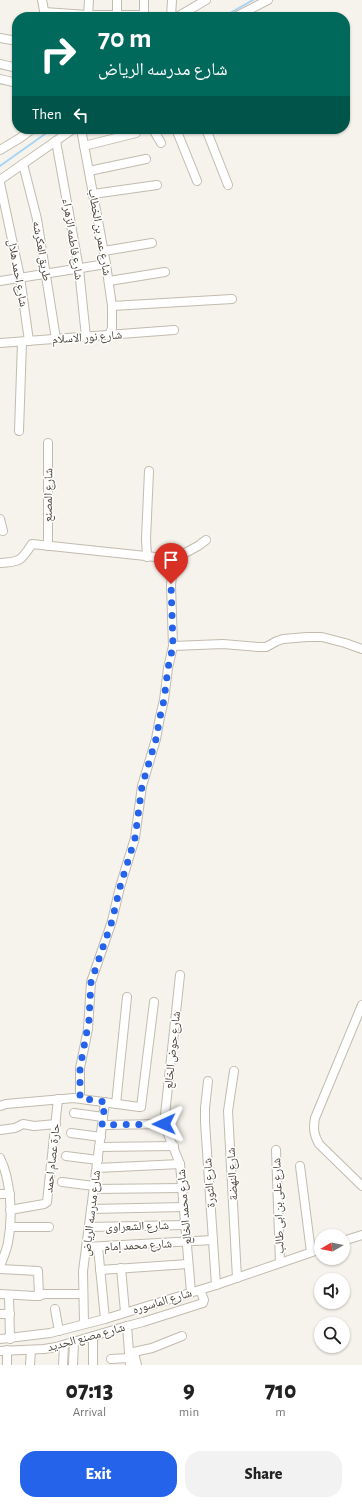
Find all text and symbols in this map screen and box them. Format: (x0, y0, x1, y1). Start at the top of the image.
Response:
text: 70 m (98, 25, 152, 53)
icon: right (32, 28, 84, 80)
text: شارع مدرسه الرياض (98, 61, 228, 79)
icon: left (70, 104, 92, 126)
text: Then (32, 107, 62, 122)
street label: شارع عمر بن الخطاب (84, 188, 114, 277)
street label: شارع فاطمه الزهراء (59, 197, 85, 281)
street label: طريق العكرشه (30, 220, 53, 282)
street label: شارع احمد هلال (4, 238, 30, 308)
street label: شارع نور الاسلام (51, 329, 123, 347)
street label: شارع المصنع (42, 468, 56, 522)
pin (154, 543, 188, 584)
icon: arrive (160, 549, 182, 571)
street label: شارع حوض الخالع (162, 1011, 184, 1090)
position arrow (143, 1103, 185, 1145)
street label: حارة عصام احمد (42, 1122, 64, 1193)
street label: شارع النهضة (225, 1147, 241, 1201)
street label: شارع الثورة (201, 1158, 219, 1208)
street label: شارع على بن ابى طالب (270, 1158, 288, 1254)
street label: شارع مدرسه الرياض (80, 1169, 104, 1257)
street label: شارع محمد الخالع (175, 1169, 195, 1245)
street label: شارع الشعراوى (105, 1219, 169, 1235)
north arrow (314, 1229, 350, 1265)
map controls (314, 1229, 350, 1353)
street label: شارع محمد إمام (104, 1237, 173, 1255)
button: sound (314, 1273, 350, 1309)
street label: شارع الماسوره (131, 1286, 194, 1318)
button: search (314, 1317, 350, 1353)
street label: شارع مصنع الحديد (46, 1321, 127, 1355)
text: 07:13 (66, 1379, 113, 1403)
text: 9 (183, 1379, 195, 1403)
text: 710 (265, 1379, 296, 1403)
text: Arrival (73, 1406, 106, 1419)
text: min (179, 1406, 199, 1419)
text: m (275, 1406, 286, 1419)
button: Exit (20, 1451, 177, 1497)
button: Share (185, 1451, 342, 1497)

